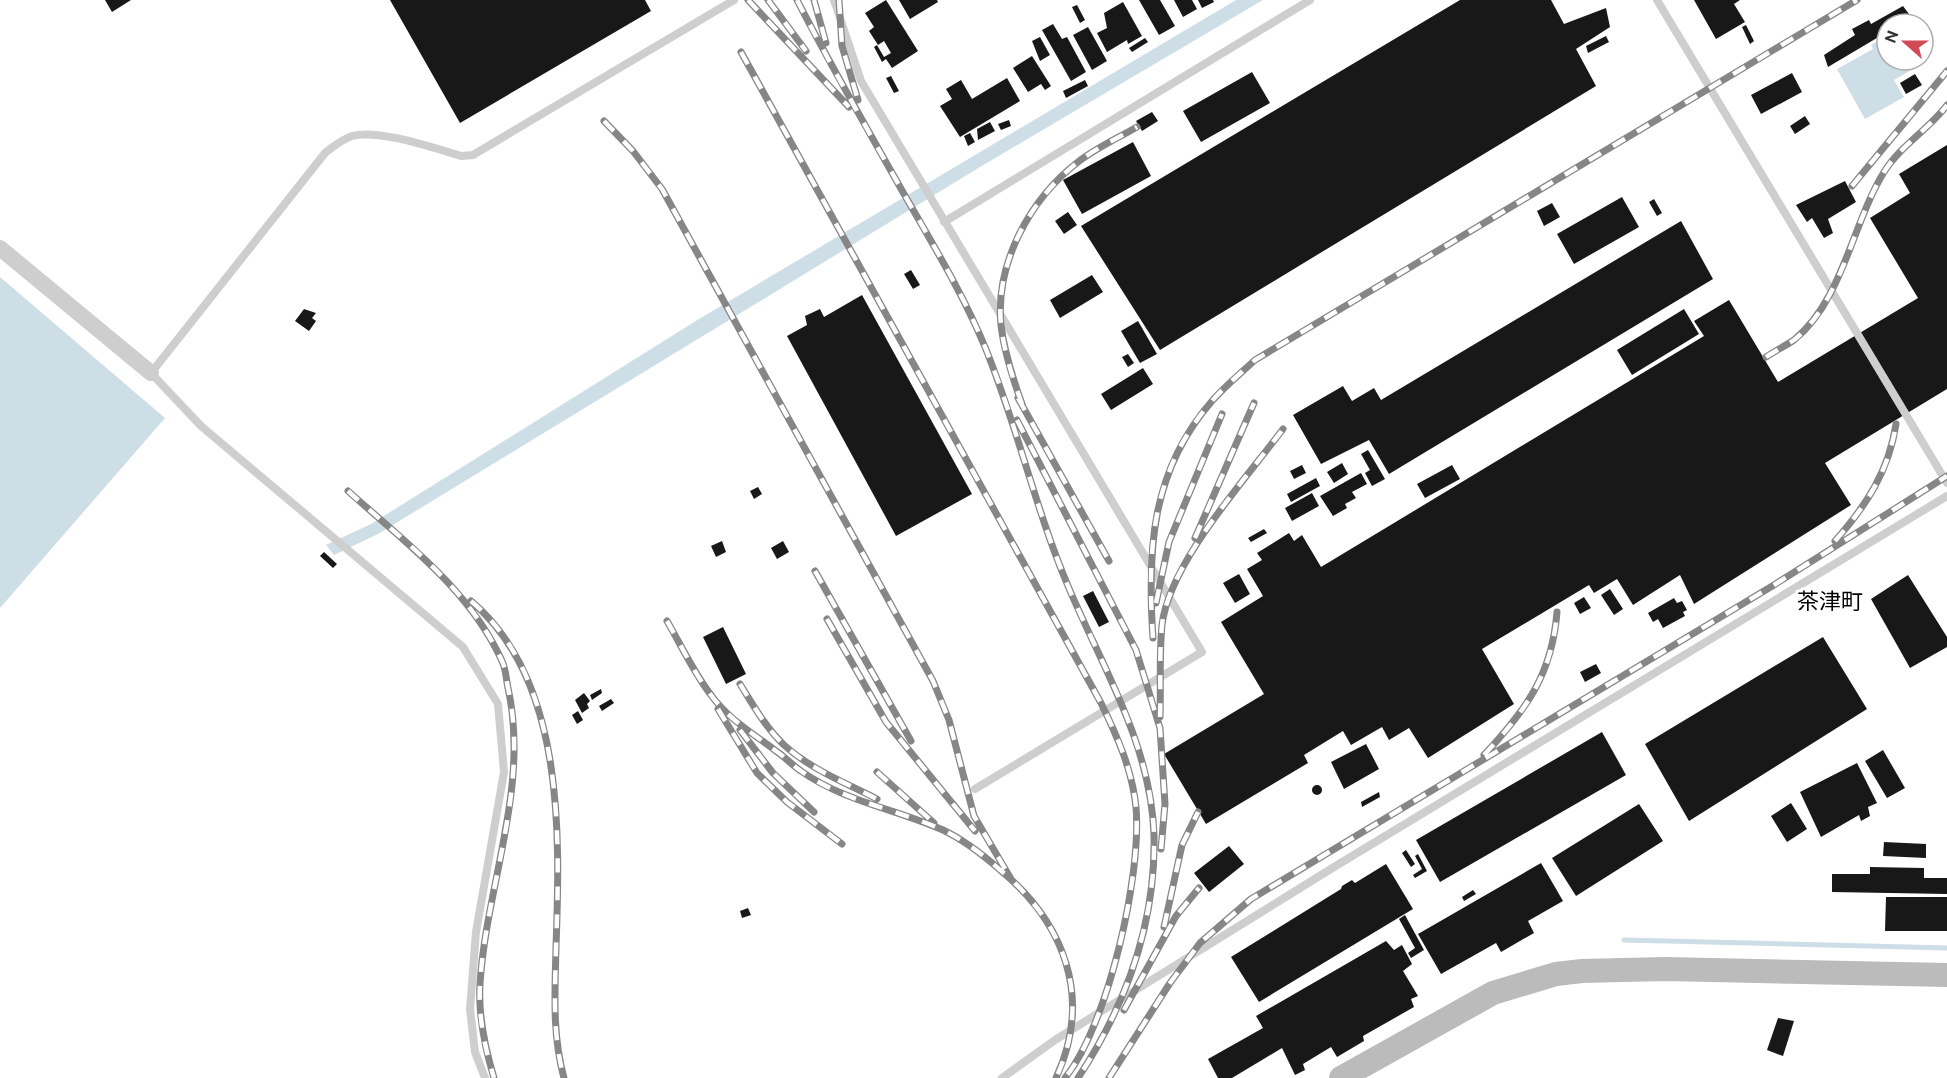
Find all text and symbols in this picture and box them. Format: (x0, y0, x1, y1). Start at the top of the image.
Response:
north arrow (1875, 12, 1935, 72)
text: N (1880, 28, 1902, 45)
district label: 茶津町 (1797, 588, 1863, 613)

